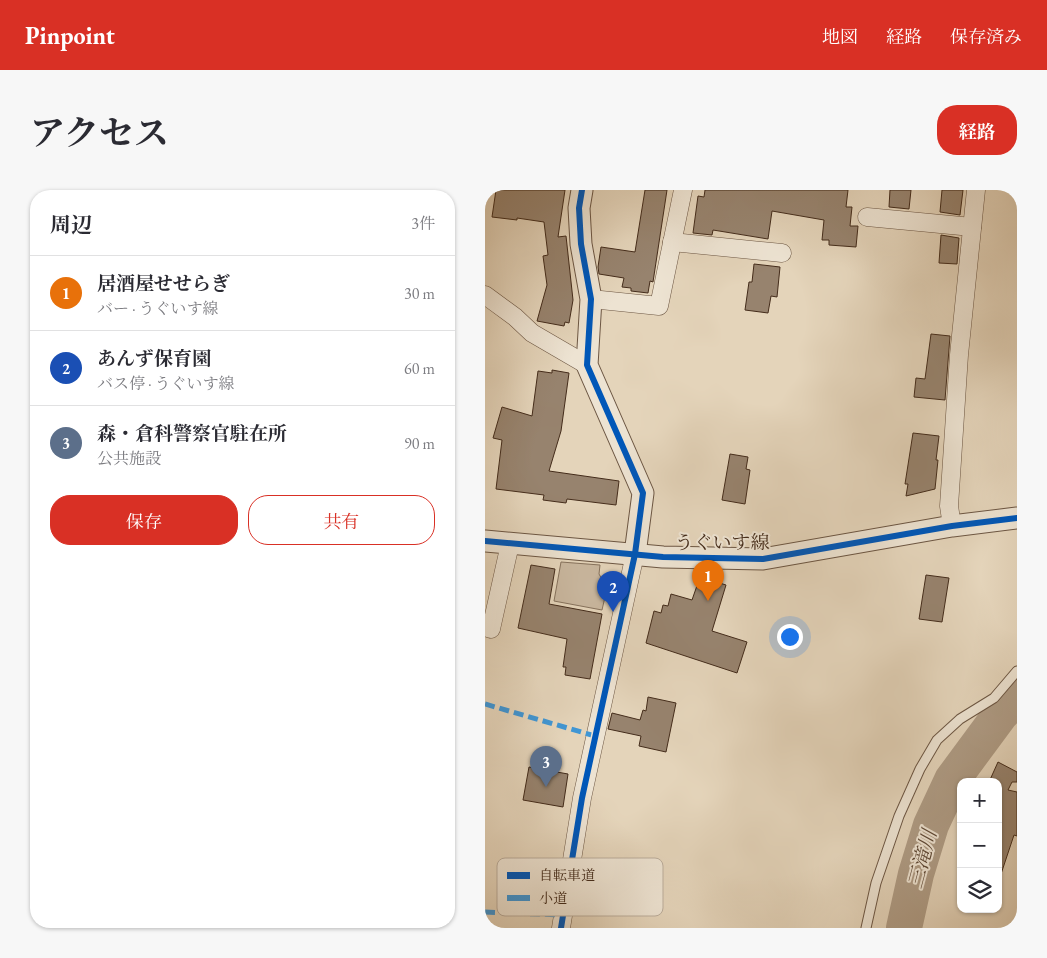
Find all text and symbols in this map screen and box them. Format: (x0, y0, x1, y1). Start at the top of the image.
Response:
text: Pinpoint (25, 20, 115, 51)
text: 地図 (822, 25, 858, 48)
text: 経路 (886, 25, 922, 48)
text: 保存済み (950, 25, 1022, 48)
button: 経路 (937, 105, 1017, 155)
text: アクセス (30, 110, 169, 155)
text: 周辺 (50, 211, 92, 238)
text: 3件 (411, 213, 435, 234)
text: 居酒屋せせらぎ (97, 271, 230, 296)
text: 1 (62, 283, 70, 304)
text: 30 m (404, 283, 435, 304)
text: バー · うぐいす線 (97, 298, 219, 319)
text: あんず保育園 (97, 346, 211, 371)
text: 2 (62, 358, 70, 379)
text: 60 m (404, 358, 435, 379)
text: バス停 · うぐいす線 (97, 373, 235, 394)
text: 森・倉科警察官駐在所 (97, 421, 287, 446)
text: 3 (62, 433, 70, 454)
text: 90 m (404, 433, 435, 454)
text: 公共施設 (97, 448, 161, 469)
button: 保存 (50, 495, 238, 545)
button: 共有 (248, 495, 435, 545)
street label: うぐいす線 (674, 530, 770, 555)
pin: 1 (692, 560, 724, 601)
pin: 2 (597, 571, 629, 612)
your location (777, 624, 803, 650)
pin: 3 (530, 746, 562, 787)
map controls (957, 778, 1002, 913)
button: + (957, 778, 1002, 823)
button: − (957, 823, 1002, 868)
water label: 三滝川 (902, 825, 943, 891)
legend (497, 858, 663, 916)
text: 自転車道 (539, 866, 595, 884)
button: layers (957, 868, 1002, 913)
text: 小道 (539, 889, 567, 907)

